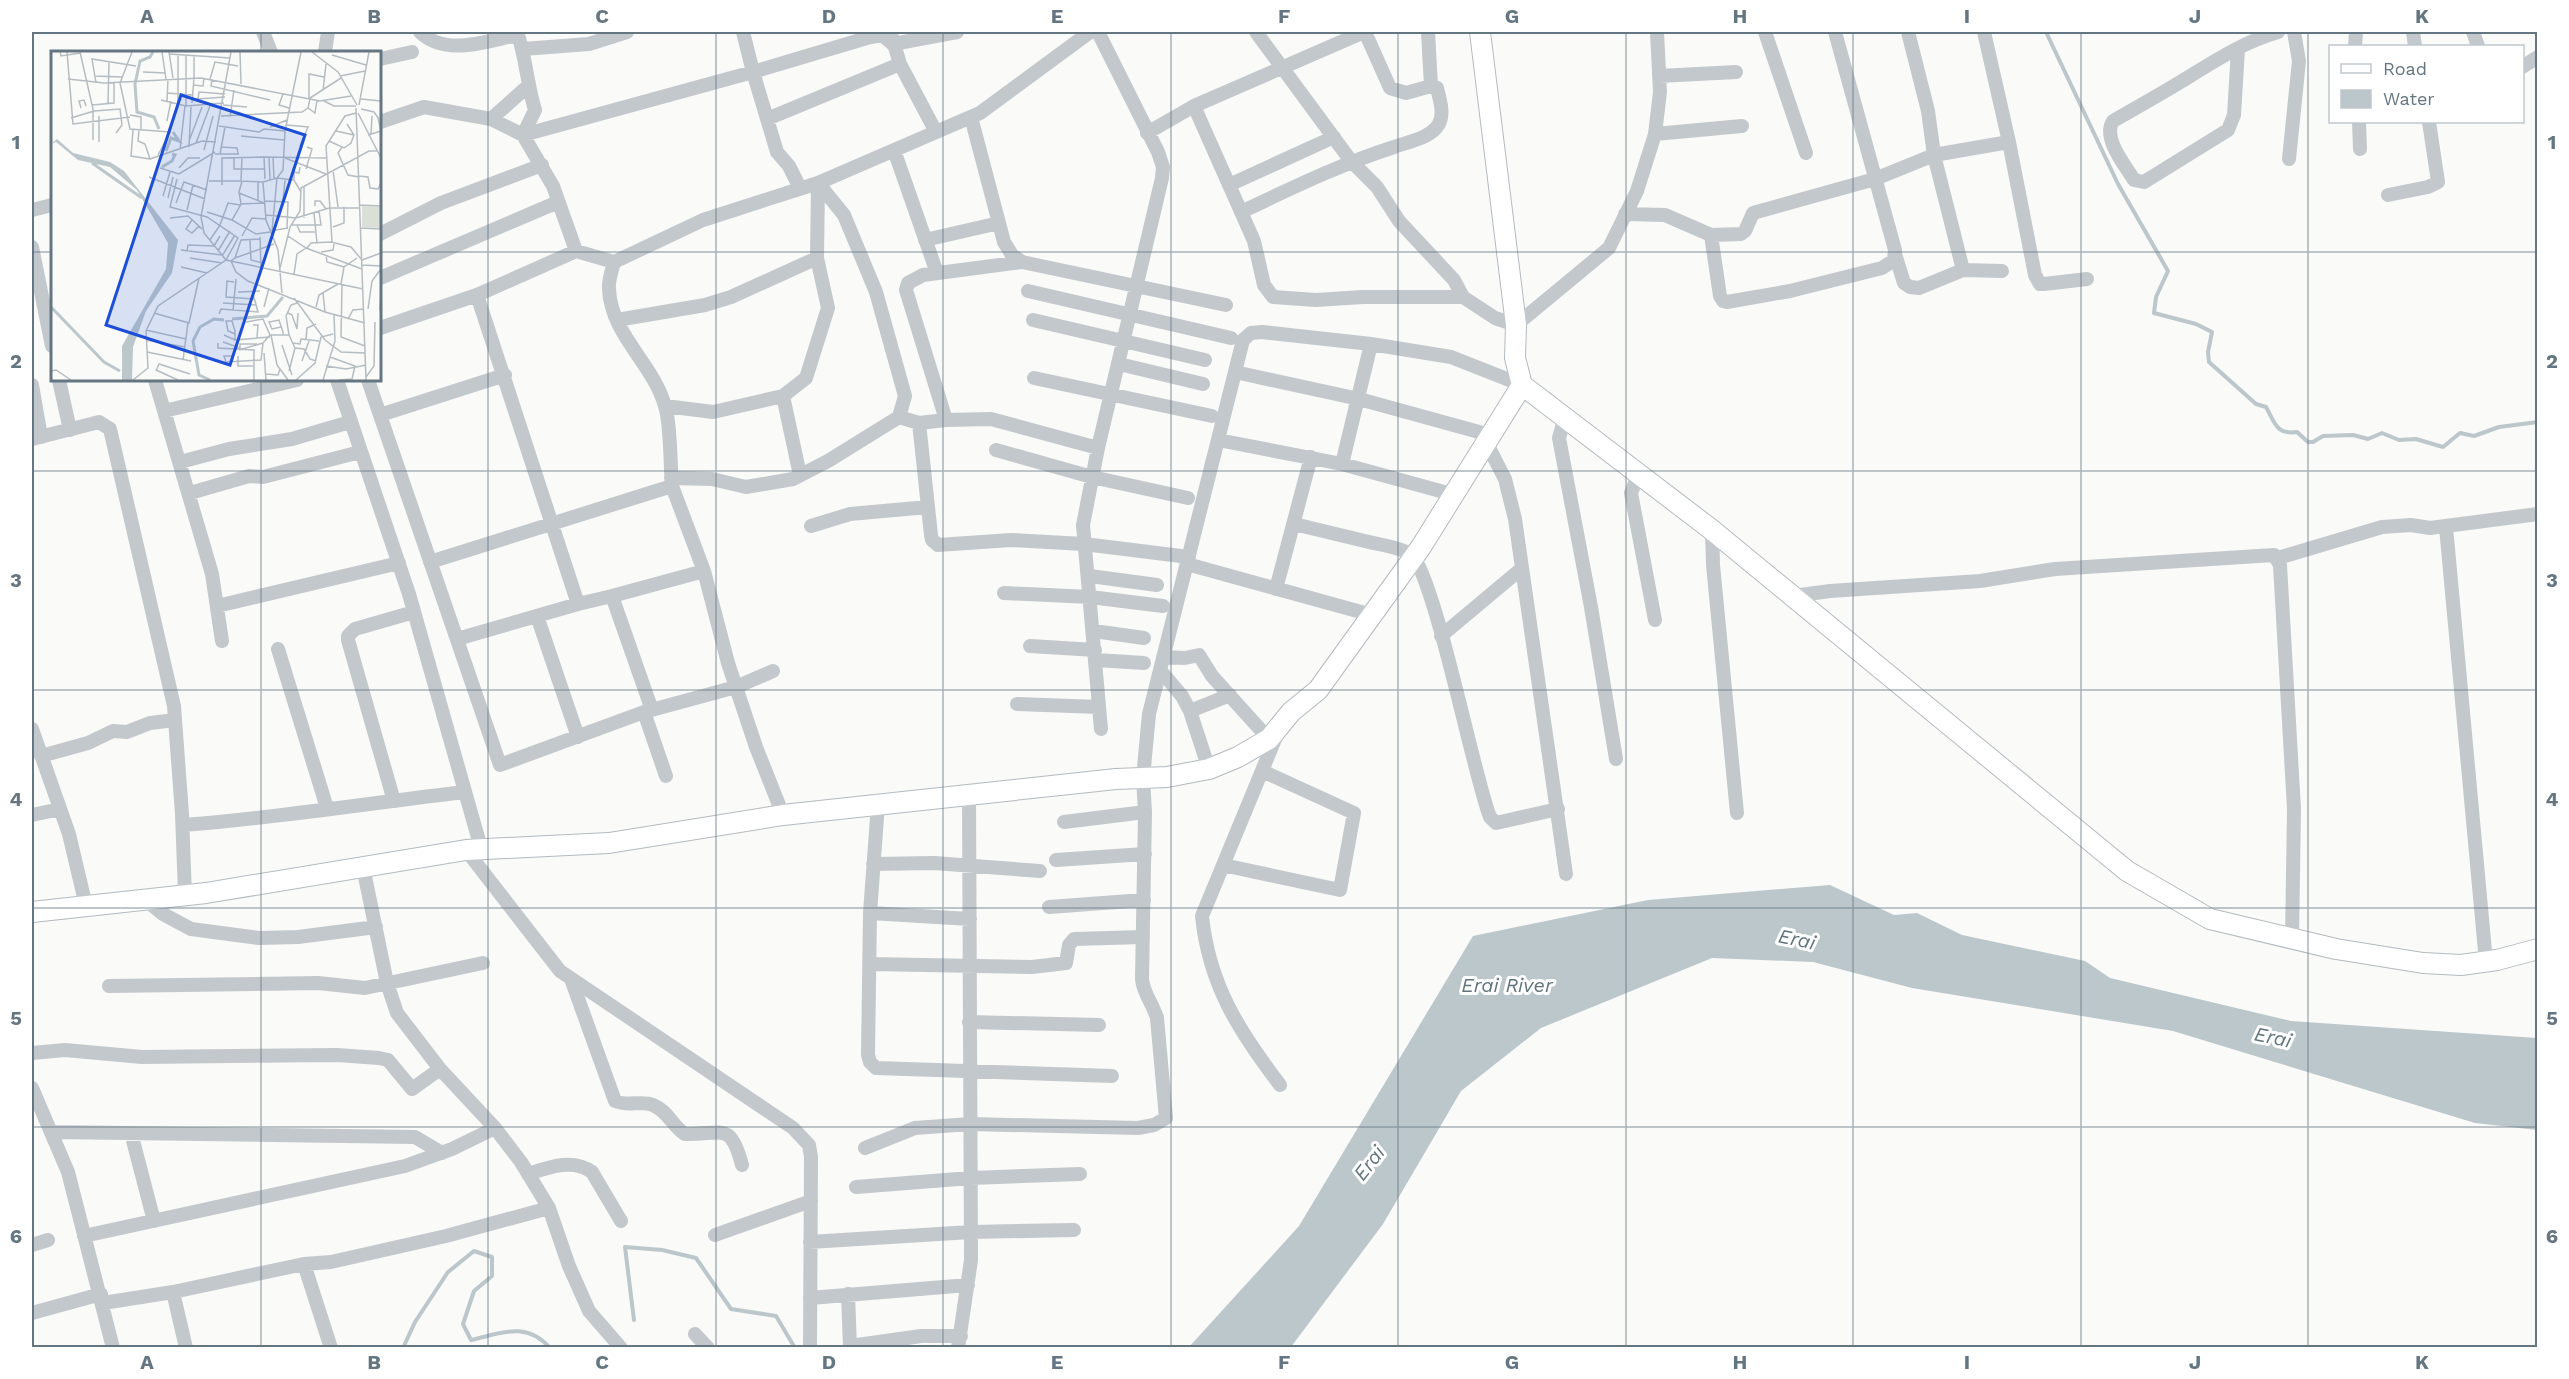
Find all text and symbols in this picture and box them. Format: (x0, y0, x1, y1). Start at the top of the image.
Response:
text: A (140, 4, 154, 28)
text: B (367, 4, 381, 28)
text: C (595, 4, 609, 28)
text: D (822, 4, 836, 28)
text: E (1051, 4, 1063, 28)
text: F (1278, 4, 1290, 28)
text: G (1505, 4, 1519, 28)
text: H (1733, 4, 1747, 28)
text: I (1964, 4, 1970, 28)
text: J (2189, 4, 2201, 28)
text: K (2415, 4, 2429, 28)
legend (2329, 45, 2524, 123)
inset map (51, 51, 381, 381)
text: Road (2383, 58, 2427, 79)
text: Water (2383, 88, 2435, 109)
text: 1 (12, 130, 20, 154)
text: 1 (2548, 130, 2556, 154)
text: 2 (10, 349, 22, 373)
text: 2 (2546, 349, 2558, 373)
text: 3 (10, 568, 22, 592)
text: 3 (2546, 568, 2558, 592)
text: 4 (10, 787, 23, 811)
text: 4 (2546, 787, 2559, 811)
water label: Erai (1776, 923, 1819, 955)
water label: Erai River (1461, 973, 1554, 997)
text: 5 (10, 1006, 22, 1030)
text: 5 (2546, 1006, 2558, 1030)
water label: Erai (2252, 1021, 2295, 1053)
water label: Erai (1348, 1140, 1390, 1185)
text: 6 (10, 1224, 22, 1248)
text: 6 (2546, 1224, 2558, 1248)
text: A (140, 1350, 154, 1374)
text: B (367, 1350, 381, 1374)
text: C (595, 1350, 609, 1374)
text: D (822, 1350, 836, 1374)
text: E (1051, 1350, 1063, 1374)
text: F (1278, 1350, 1290, 1374)
text: G (1505, 1350, 1519, 1374)
text: H (1733, 1350, 1747, 1374)
text: I (1964, 1350, 1970, 1374)
text: J (2189, 1350, 2201, 1374)
text: K (2415, 1350, 2429, 1374)

